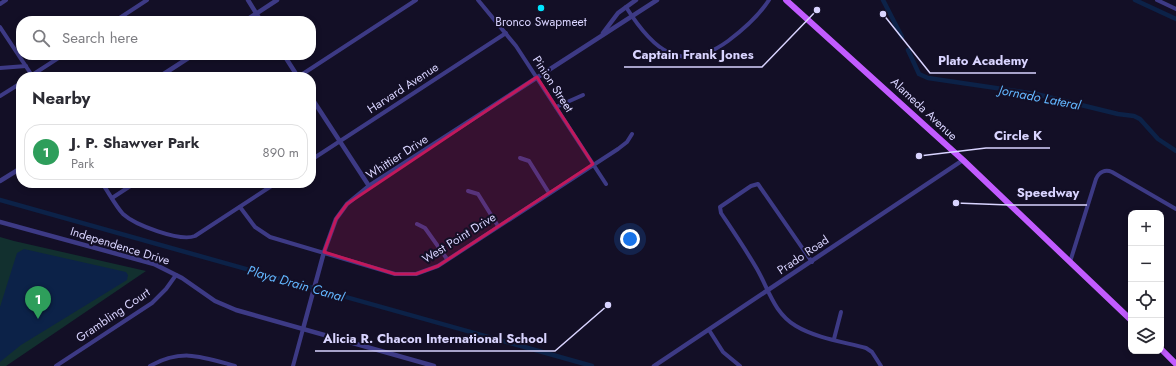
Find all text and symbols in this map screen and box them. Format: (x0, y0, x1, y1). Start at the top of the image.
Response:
marker: Bronco Swapmeet (536, 3, 546, 13)
place label: Bronco Swapmeet (495, 13, 587, 31)
search box (16, 16, 316, 60)
icon: search (30, 27, 52, 49)
text: Search here (62, 27, 138, 49)
callout: Captain Frank Jones (624, 42, 762, 67)
text: Captain Frank Jones (632, 45, 754, 64)
callout: Plato Academy (930, 48, 1036, 73)
text: Plato Academy (938, 51, 1028, 70)
street label: Pinion Street (528, 52, 578, 116)
street label: Harvard Avenue (364, 58, 442, 118)
street label: Alameda Avenue (887, 73, 961, 145)
water label: Jornado Lateral (994, 80, 1083, 115)
text: Nearby (32, 86, 90, 110)
callout: Circle K (986, 123, 1050, 148)
text: Circle K (994, 126, 1043, 145)
street label: Whittier Drive (362, 130, 432, 184)
text: J. P. Shawver Park (71, 132, 199, 154)
text: 1 (43, 143, 49, 162)
text: 890 m (263, 143, 299, 162)
text: Park (71, 154, 94, 173)
callout: Speedway (1009, 180, 1087, 205)
text: Speedway (1017, 183, 1080, 202)
street label: West Point Drive (419, 208, 499, 268)
map controls (1128, 210, 1164, 354)
button: + (1128, 210, 1164, 246)
street label: Independence Drive (68, 222, 172, 270)
your location (620, 229, 640, 249)
street label: Prado Road (773, 231, 833, 279)
button: − (1128, 246, 1164, 282)
water label: Playa Drain Canal (245, 261, 348, 307)
button: locate (1128, 282, 1164, 318)
street label: Grambling Court (72, 283, 154, 347)
pin: 1 (25, 286, 51, 319)
button: layers (1128, 318, 1164, 354)
callout: Alicia R. Chacon International School (315, 326, 555, 351)
text: Alicia R. Chacon International School (322, 329, 547, 348)

